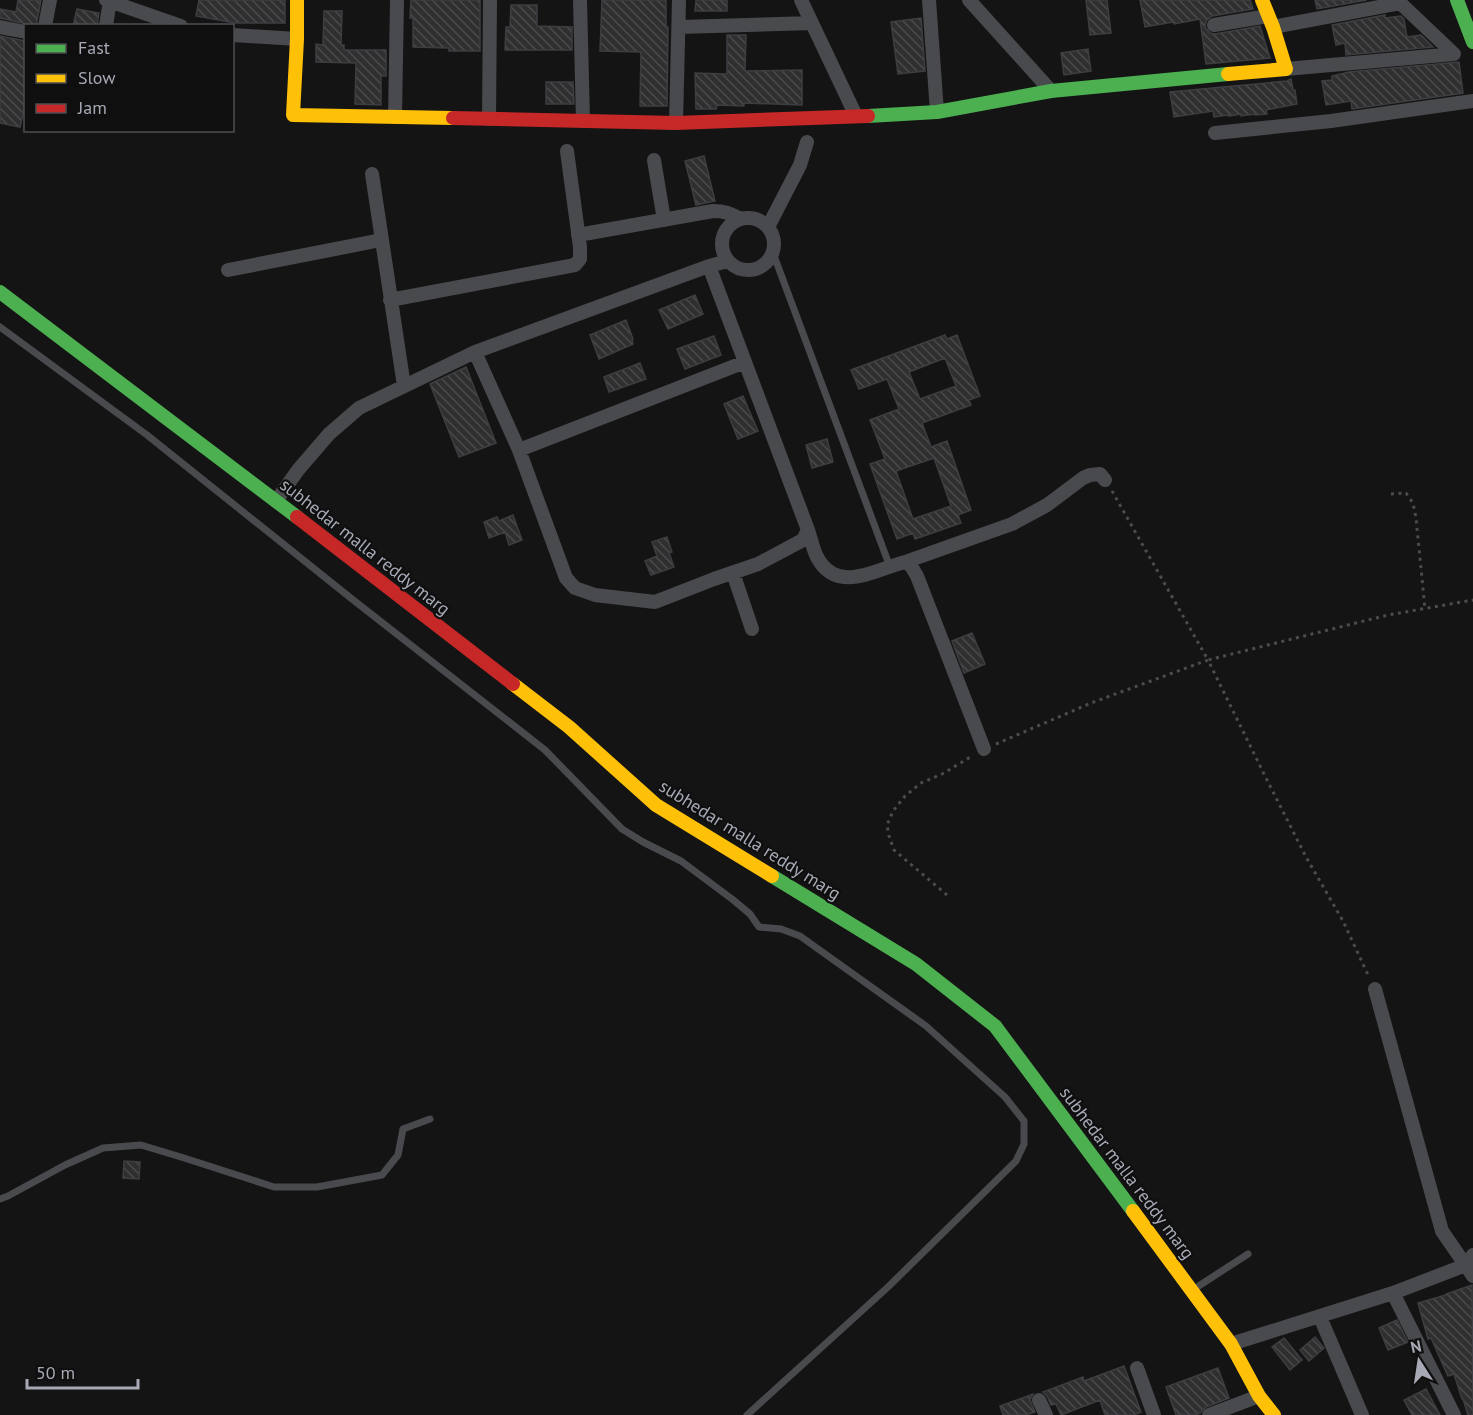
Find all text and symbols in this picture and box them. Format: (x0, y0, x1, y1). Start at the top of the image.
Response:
legend (24, 24, 234, 132)
text: Fast (78, 36, 110, 59)
text: Slow (78, 66, 116, 89)
text: Jam (77, 96, 107, 119)
street label: subhedar malla reddy marg (276, 473, 455, 620)
street label: subhedar malla reddy marg (655, 774, 845, 905)
street label: subhedar malla reddy marg (1055, 1082, 1200, 1263)
north arrow (1389, 1331, 1449, 1391)
text: N (1409, 1335, 1423, 1357)
scale bar (27, 1352, 138, 1390)
text: 50 m (36, 1361, 75, 1384)

